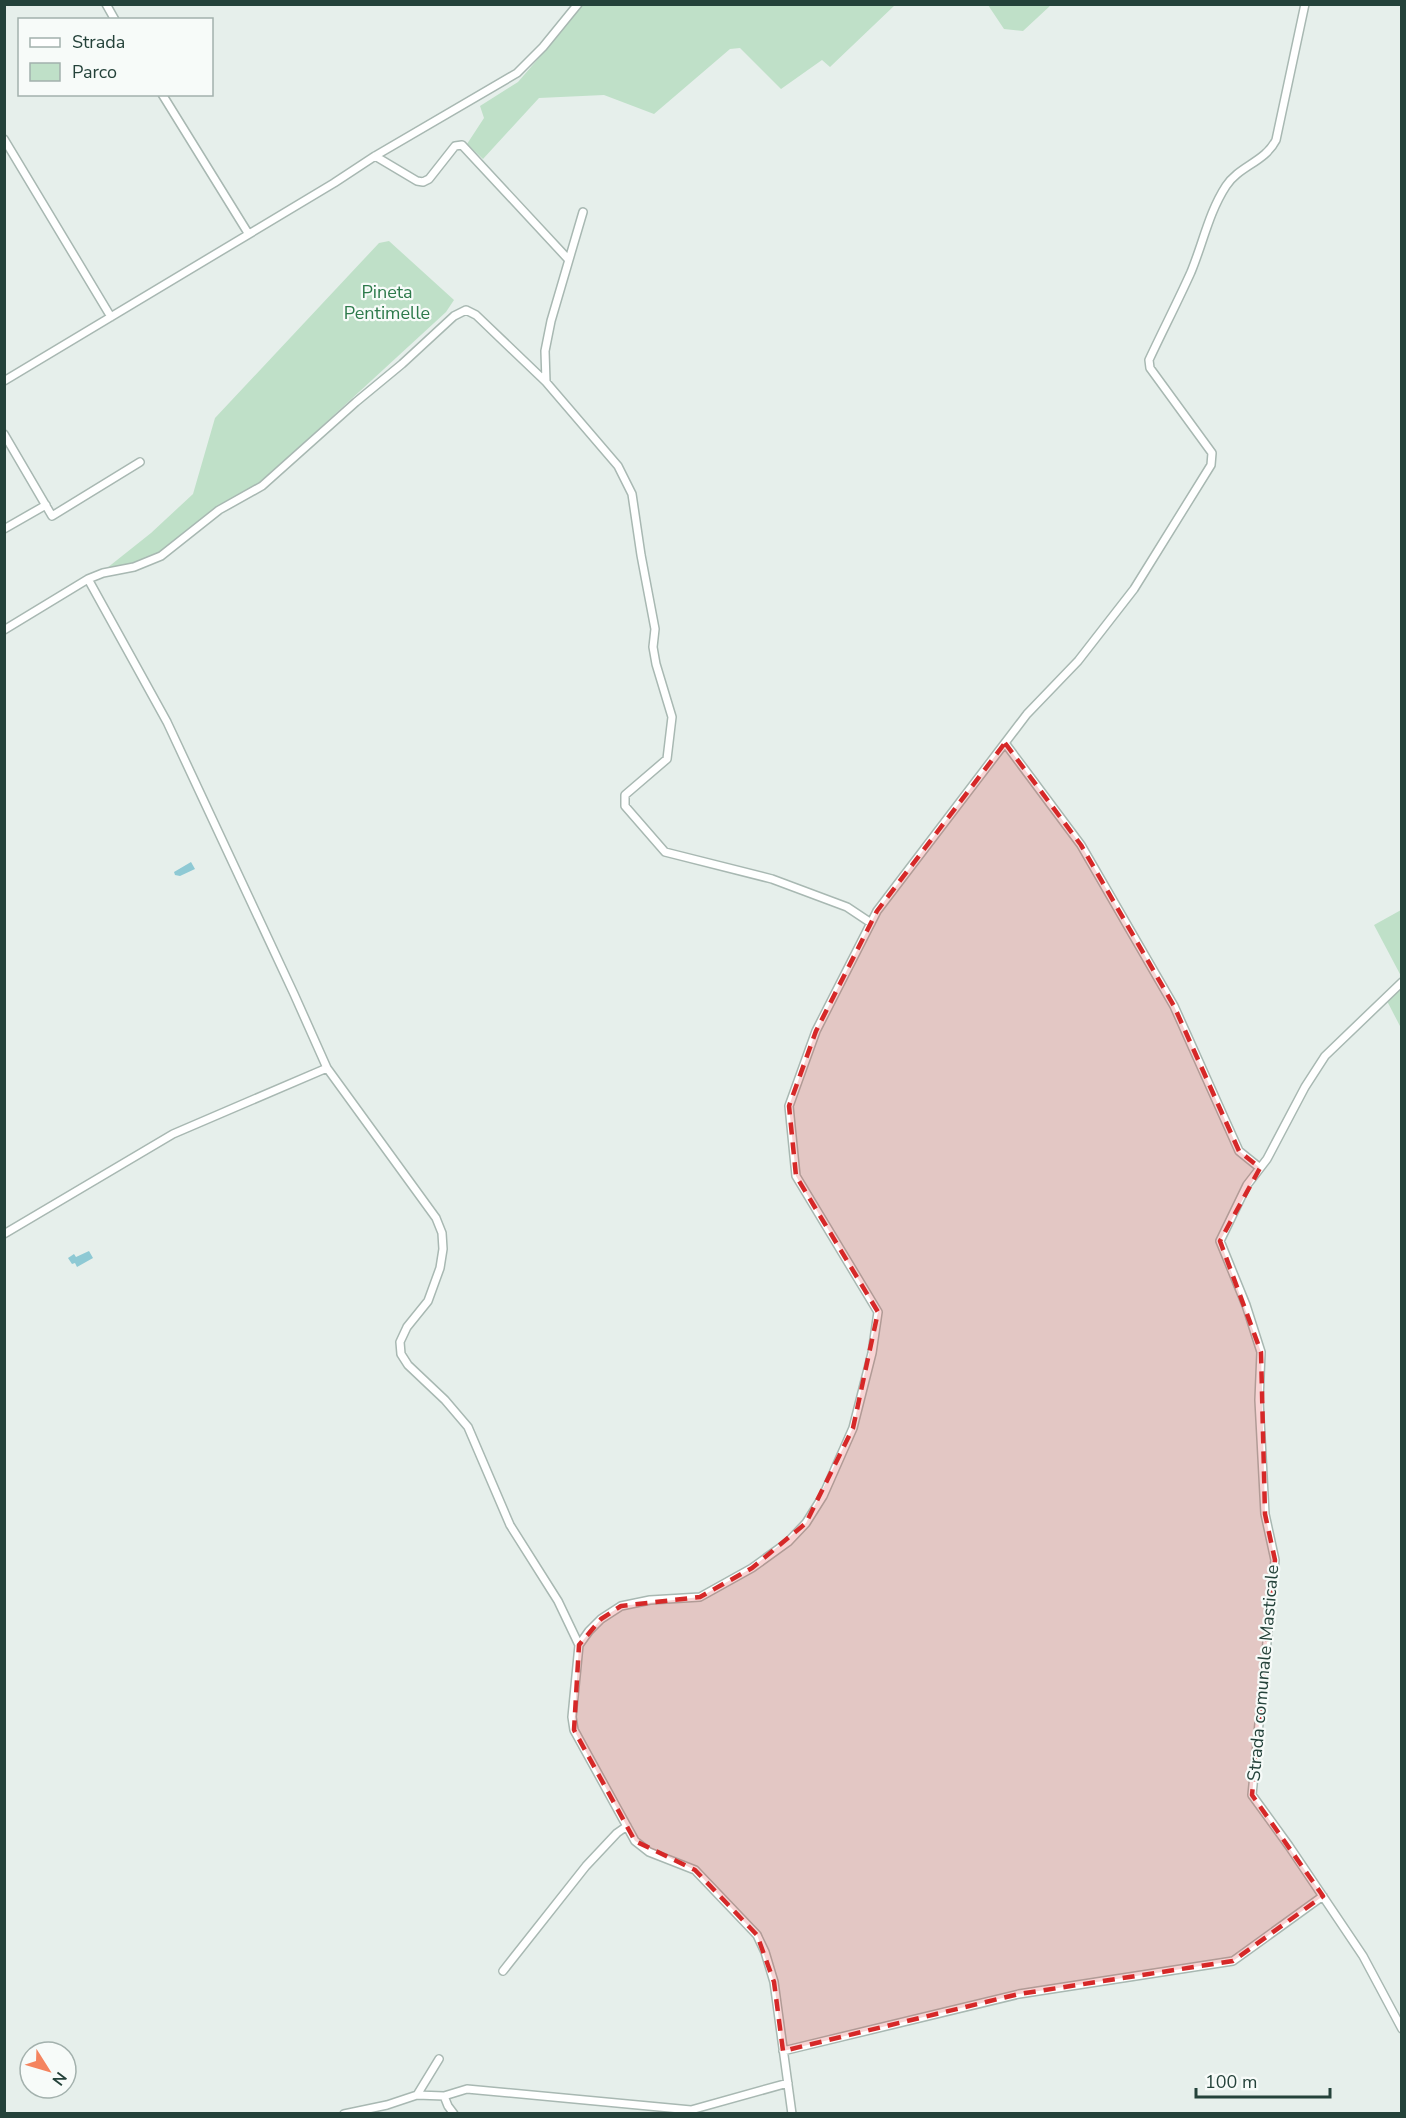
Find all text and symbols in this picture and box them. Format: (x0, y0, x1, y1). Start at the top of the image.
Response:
legend (18, 18, 213, 96)
text: Strada (72, 30, 125, 54)
text: Parco (72, 60, 117, 84)
park label: Pineta Pentimelle (344, 280, 430, 325)
street label: Strada comunale Masticale (1242, 1564, 1284, 1782)
north arrow (18, 2040, 78, 2100)
scale bar (1196, 2061, 1330, 2099)
text: N (47, 2067, 72, 2090)
text: 100 m (1205, 2070, 1257, 2094)

